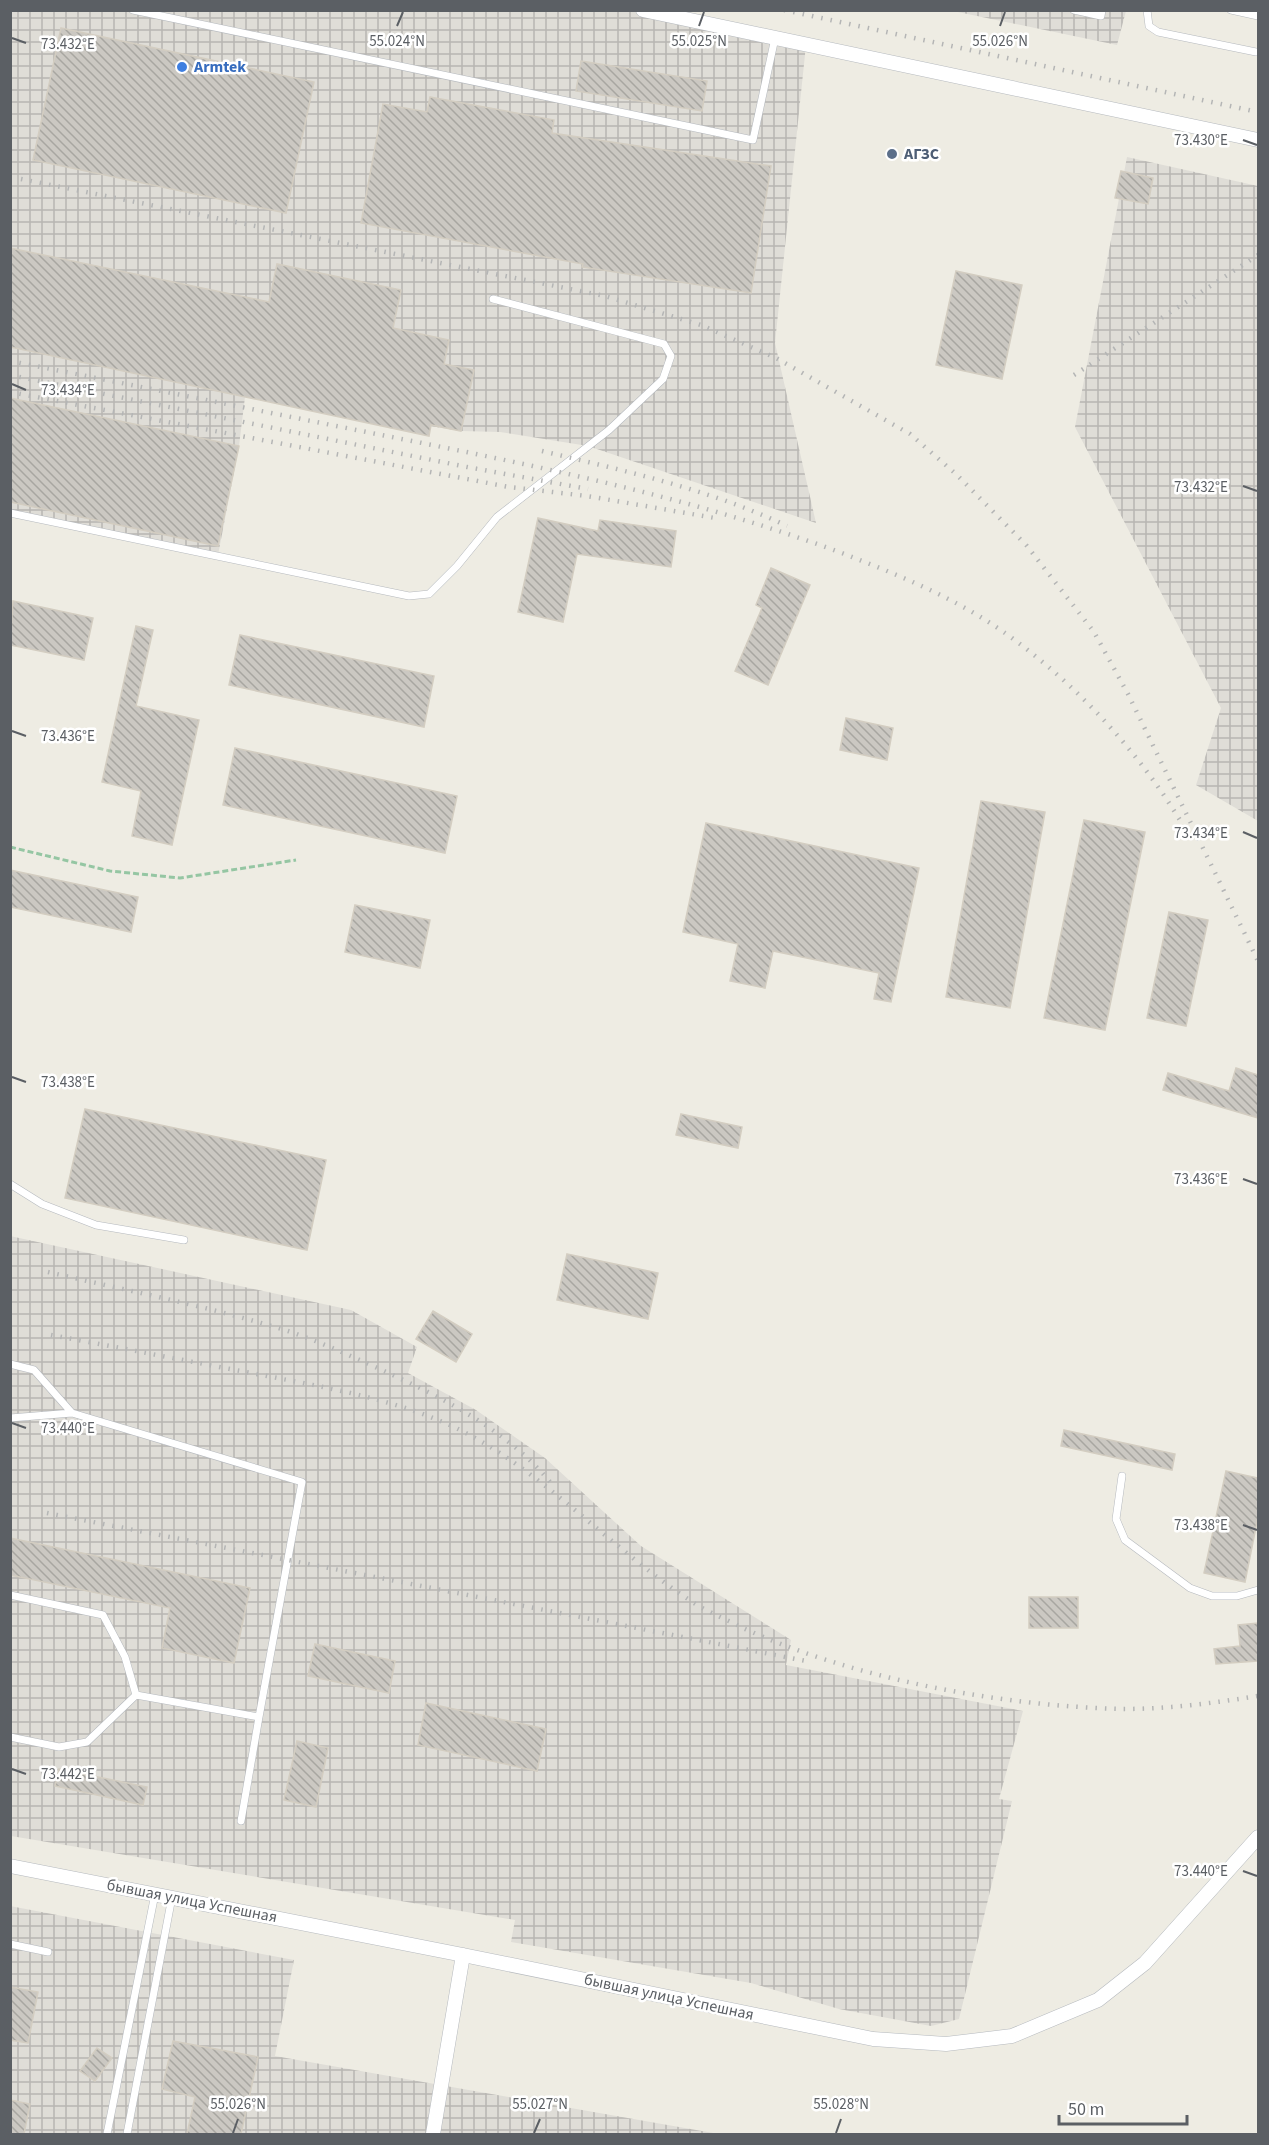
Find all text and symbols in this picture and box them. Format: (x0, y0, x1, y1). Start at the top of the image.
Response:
text: 55.024°N (369, 31, 425, 52)
text: 55.025°N (671, 31, 727, 52)
text: 55.026°N (972, 31, 1028, 52)
text: 73.432°E (41, 34, 95, 55)
place label: Armtek (193, 56, 246, 78)
marker: Armtek (175, 60, 189, 74)
text: 73.430°E (1174, 130, 1228, 151)
place label: АГЗС (903, 143, 939, 165)
marker: АГЗС (885, 147, 899, 161)
text: 73.434°E (41, 380, 95, 401)
text: 73.432°E (1174, 477, 1228, 498)
text: 73.436°E (41, 726, 95, 747)
text: 73.434°E (1174, 823, 1228, 844)
text: 73.438°E (41, 1072, 95, 1093)
text: 73.436°E (1174, 1169, 1228, 1190)
text: 73.440°E (41, 1418, 95, 1439)
text: 73.438°E (1174, 1515, 1228, 1536)
text: 73.442°E (41, 1764, 95, 1785)
text: 73.440°E (1174, 1861, 1228, 1882)
street label: бывшая улица Успешная (105, 1874, 279, 1928)
street label: бывшая улица Успешная (582, 1968, 756, 2026)
scale bar (1059, 2088, 1186, 2126)
text: 55.026°N (210, 2094, 266, 2115)
text: 55.027°N (512, 2094, 568, 2115)
text: 55.028°N (813, 2094, 869, 2115)
text: 50 m (1068, 2097, 1104, 2122)

